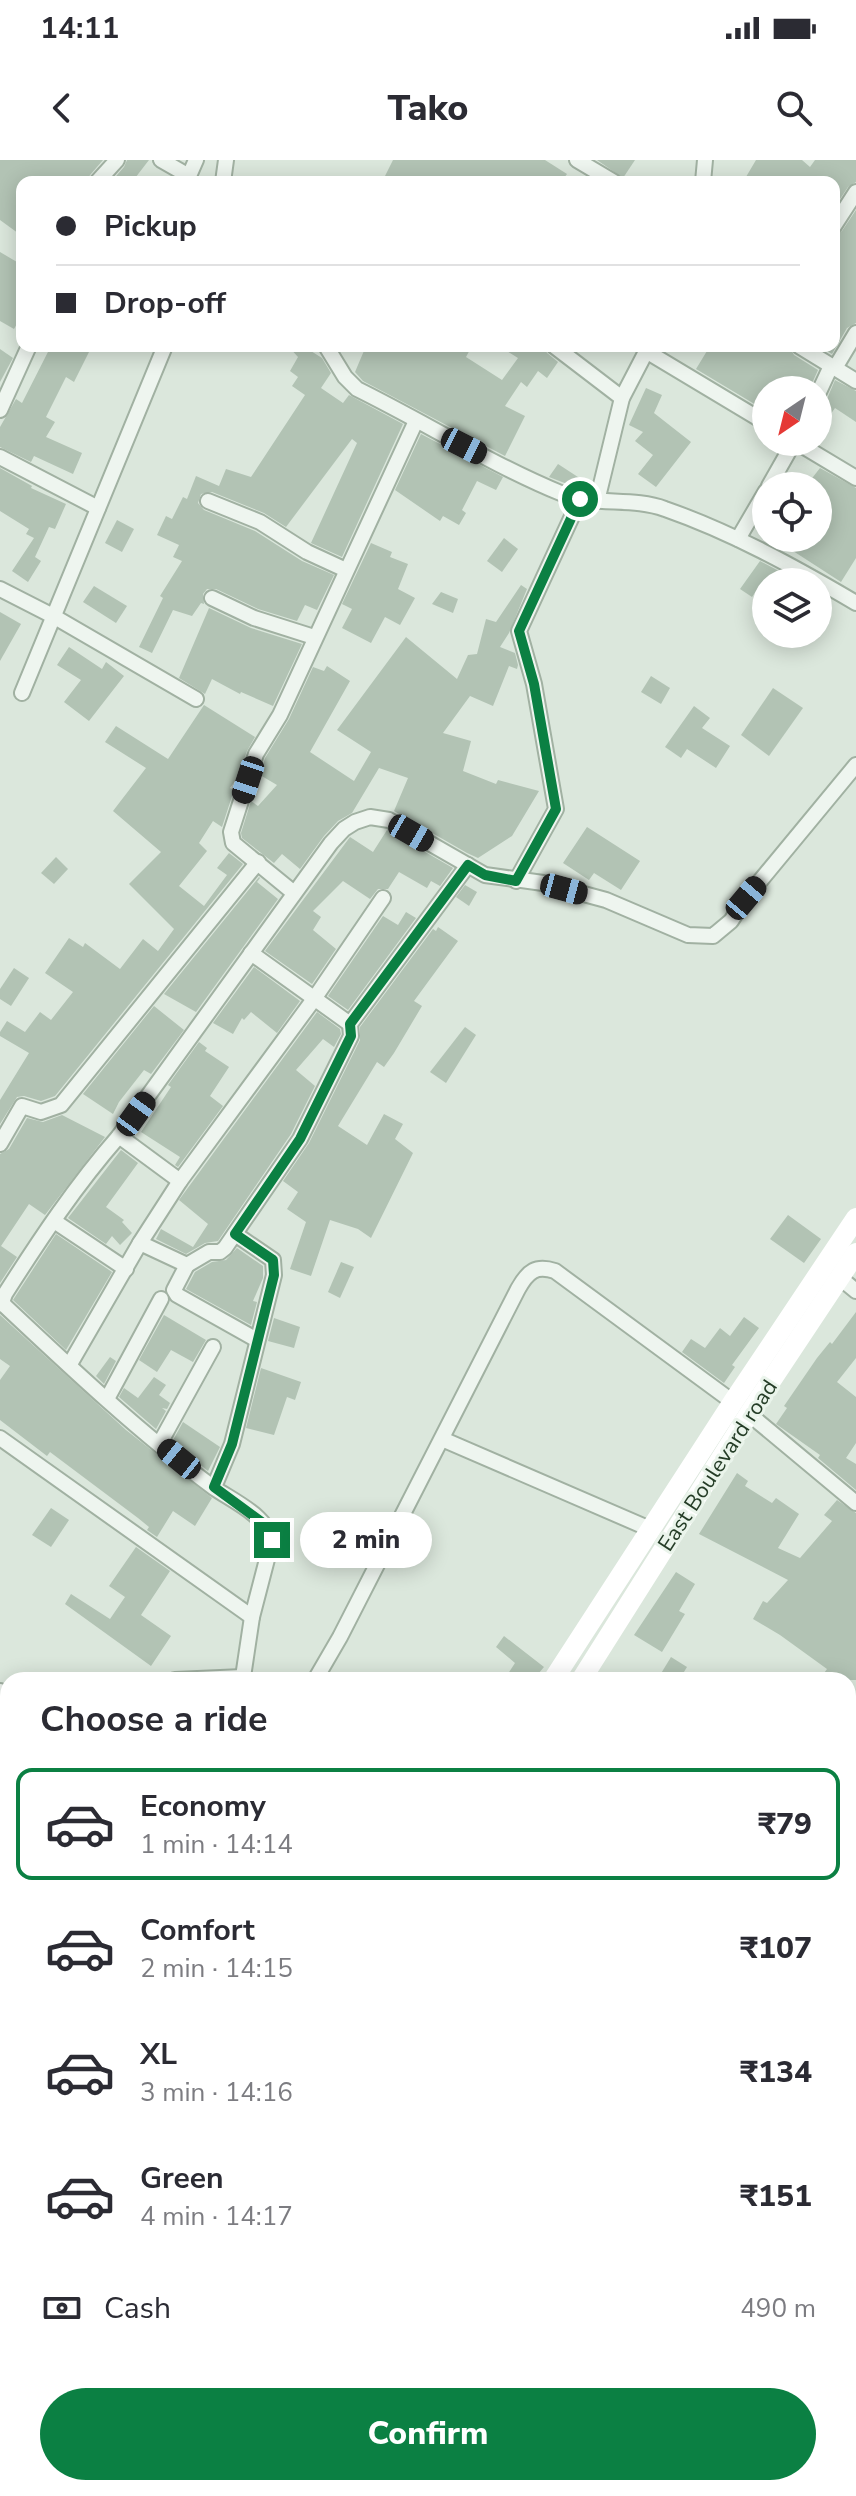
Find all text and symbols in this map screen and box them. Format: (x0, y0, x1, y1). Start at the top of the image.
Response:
text: 14:11 (40, 8, 119, 49)
text: Tako (388, 84, 468, 133)
icon: back (40, 86, 84, 130)
icon: search (772, 86, 816, 130)
text: Pickup (104, 206, 197, 247)
text: Drop-off (104, 283, 226, 324)
north arrow (752, 376, 832, 456)
map controls (752, 376, 832, 648)
car (437, 424, 491, 468)
button: locate (752, 472, 832, 552)
route start (562, 481, 598, 517)
button: layers (752, 568, 832, 648)
car (229, 753, 267, 807)
car (384, 811, 438, 855)
car (538, 871, 590, 907)
car (721, 872, 771, 924)
car (112, 1088, 160, 1140)
street label: East Boulevard road (651, 1374, 785, 1557)
car (153, 1435, 205, 1483)
callout: 2 min (300, 1512, 432, 1568)
route end (254, 1522, 290, 1558)
text: 2 min (332, 1522, 400, 1557)
text: Choose a ride (40, 1695, 268, 1744)
text: Economy (140, 1786, 266, 1827)
icon: car (44, 1788, 116, 1860)
text: ₹79 (758, 1804, 812, 1845)
text: 1 min · 14:14 (140, 1827, 293, 1862)
text: Comfort (140, 1910, 255, 1951)
icon: car (44, 1912, 116, 1984)
text: ₹107 (740, 1928, 812, 1969)
text: 2 min · 14:15 (140, 1951, 293, 1986)
text: XL (140, 2034, 177, 2075)
icon: car (44, 2036, 116, 2108)
text: ₹134 (740, 2052, 812, 2093)
text: 3 min · 14:16 (140, 2075, 293, 2110)
text: Green (140, 2158, 224, 2199)
icon: car (44, 2160, 116, 2232)
text: ₹151 (740, 2176, 812, 2217)
text: 4 min · 14:17 (140, 2199, 293, 2234)
icon: cash (40, 2286, 84, 2330)
text: Cash (104, 2288, 171, 2329)
text: 490 m (740, 2291, 816, 2326)
button: Confirm (40, 2388, 816, 2480)

